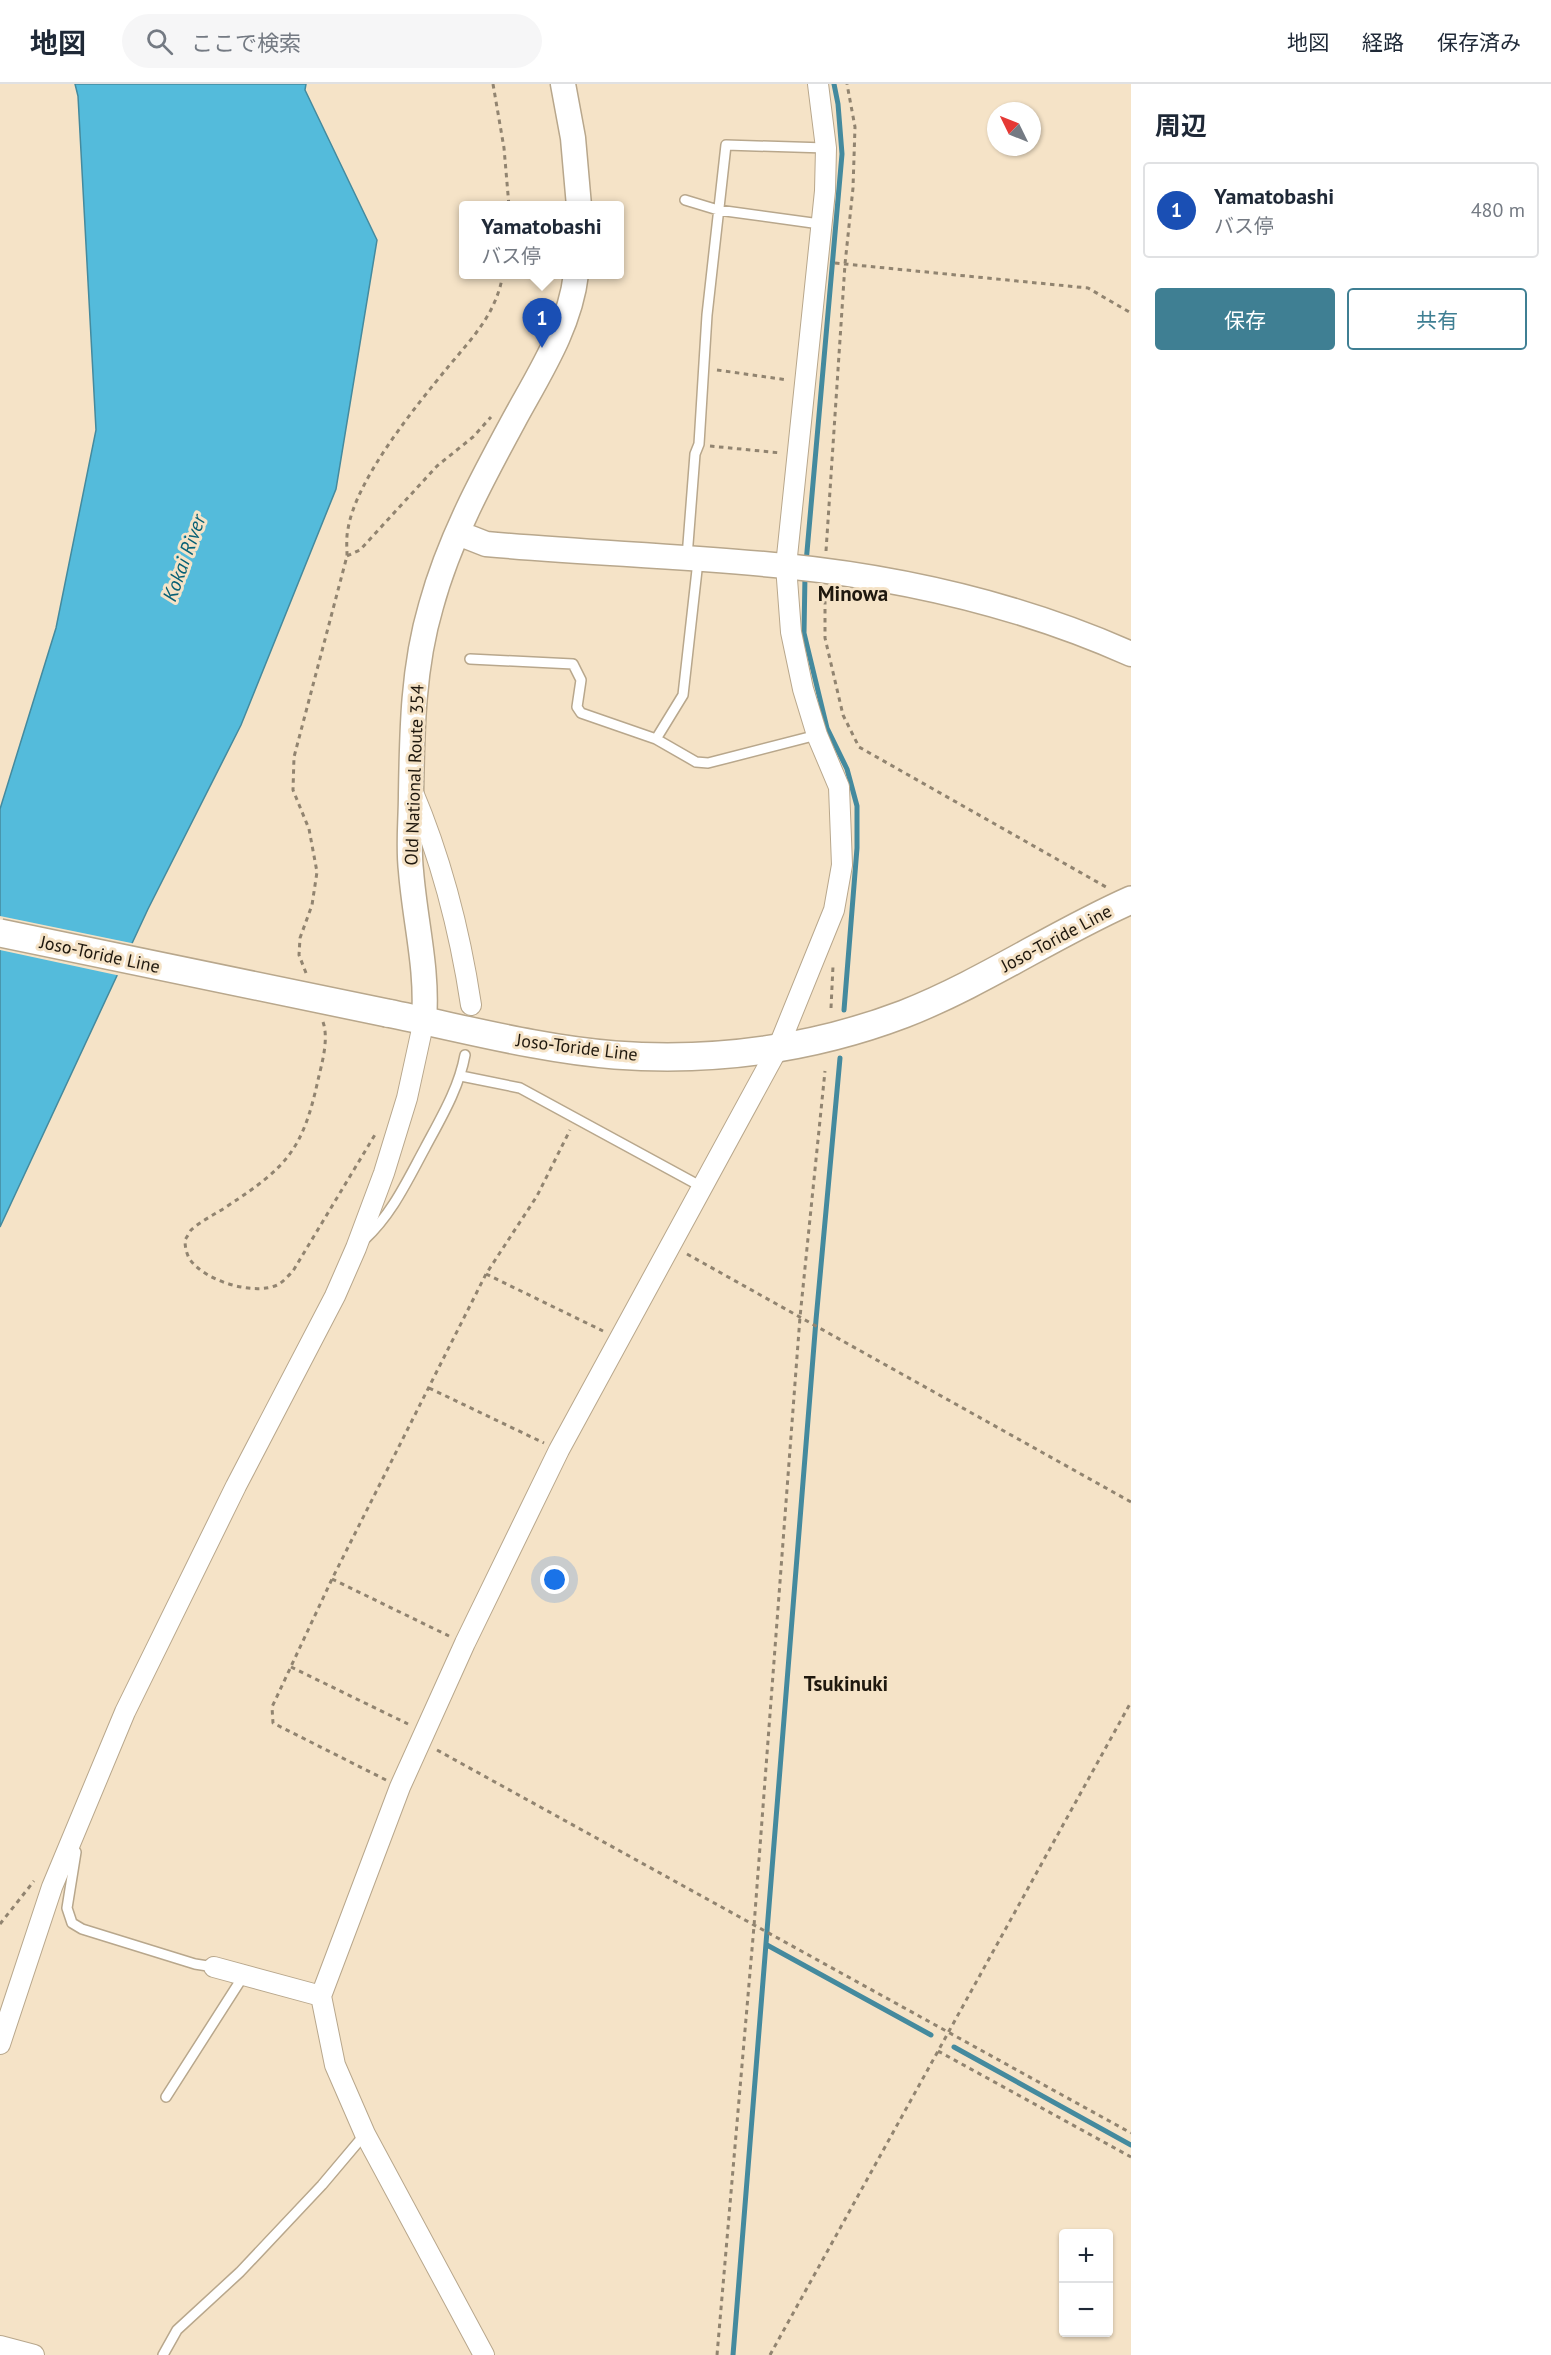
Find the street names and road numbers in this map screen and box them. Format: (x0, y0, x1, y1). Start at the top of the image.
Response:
street label: Old National Route 354 (399, 684, 429, 866)
street label: Joso-Toride Line (996, 899, 1115, 977)
street label: Joso-Toride Line (37, 930, 162, 978)
street label: Joso-Toride Line (514, 1028, 639, 1066)

